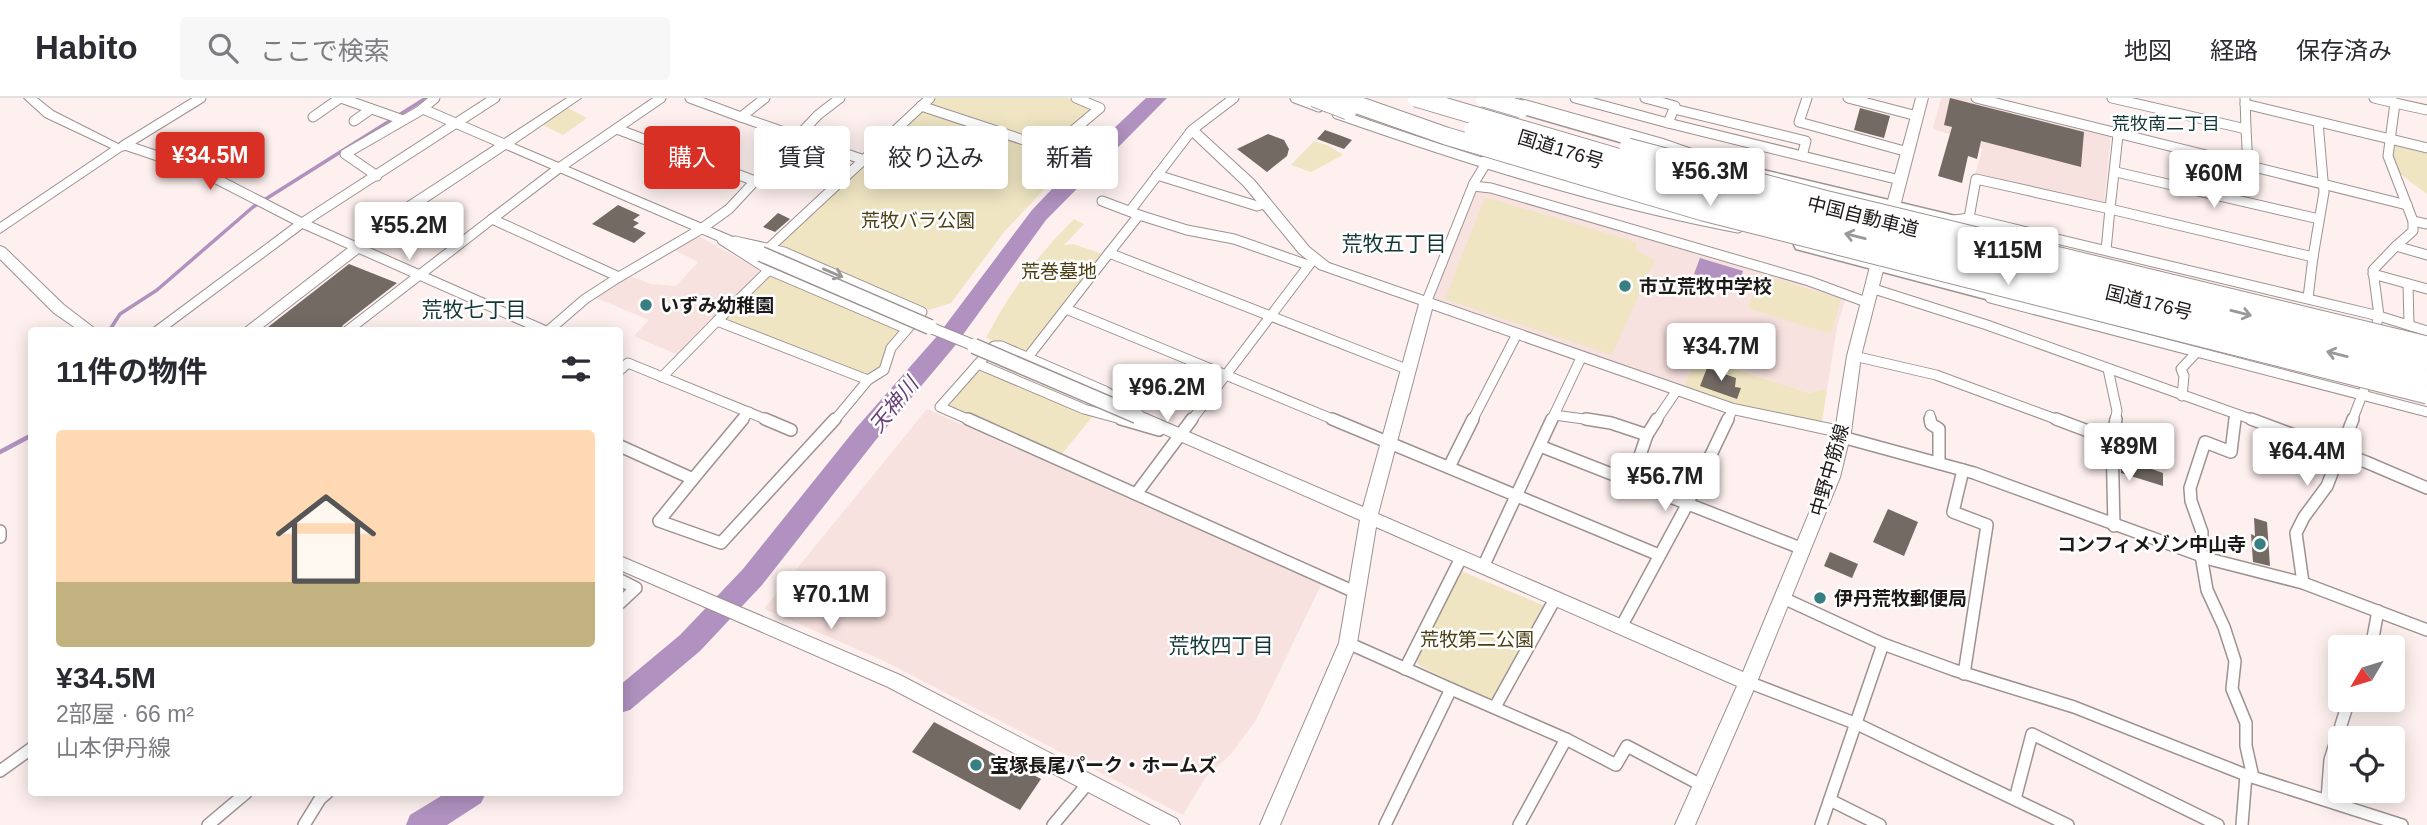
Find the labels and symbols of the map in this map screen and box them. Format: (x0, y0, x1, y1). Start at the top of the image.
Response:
district label: 荒牧南二丁目 (2112, 114, 2220, 134)
street label: 国道176号 (1515, 126, 1606, 172)
pin: ¥34.5M (153, 132, 267, 192)
pin: ¥56.3M (1653, 148, 1767, 208)
pin: ¥60M (2173, 150, 2255, 210)
street label: 中国自動車道 (1805, 193, 1921, 240)
pin: ¥55.2M (352, 202, 466, 262)
park label: 荒牧バラ公園 (861, 210, 975, 231)
pin: ¥115M (1959, 228, 2057, 287)
one-way arrow (1844, 229, 1866, 242)
district label: 荒牧五丁目 (1342, 232, 1447, 255)
park label: 荒巻墓地 (1021, 261, 1097, 282)
one-way arrow (821, 267, 843, 280)
place label: 市立荒牧中学校 (1639, 276, 1772, 297)
marker: 市立荒牧中学校 (1617, 278, 1633, 294)
street label: 国道176号 (2103, 282, 2194, 323)
place label: いずみ幼稚園 (660, 295, 774, 316)
marker: いずみ幼稚園 (638, 297, 654, 313)
district label: 荒牧七丁目 (422, 298, 527, 321)
one-way arrow (2229, 307, 2251, 320)
pin: ¥34.7M (1664, 324, 1778, 383)
one-way arrow (2326, 347, 2349, 360)
pin: ¥96.2M (1110, 364, 1224, 424)
water label: 天神川 (865, 371, 924, 436)
street label: 中野中筋線 (1806, 422, 1853, 519)
pin: ¥89M (2088, 424, 2170, 483)
pin: ¥64.4M (2250, 428, 2364, 488)
pin: ¥56.7M (1608, 454, 1722, 513)
place label: コンフィメゾン中山寺 (2057, 534, 2246, 555)
marker: コンフィメゾン中山寺 (2252, 536, 2268, 552)
pin: ¥70.1M (774, 572, 888, 631)
place label: 伊丹荒牧郵便局 (1834, 588, 1967, 609)
marker: 伊丹荒牧郵便局 (1812, 590, 1828, 606)
park label: 荒牧第二公園 (1420, 629, 1534, 650)
district label: 荒牧四丁目 (1169, 634, 1274, 657)
north arrow (2328, 635, 2404, 712)
place label: 宝塚長尾パーク・ホームズ (990, 755, 1217, 776)
marker: 宝塚長尾パーク・ホームズ (968, 757, 984, 773)

